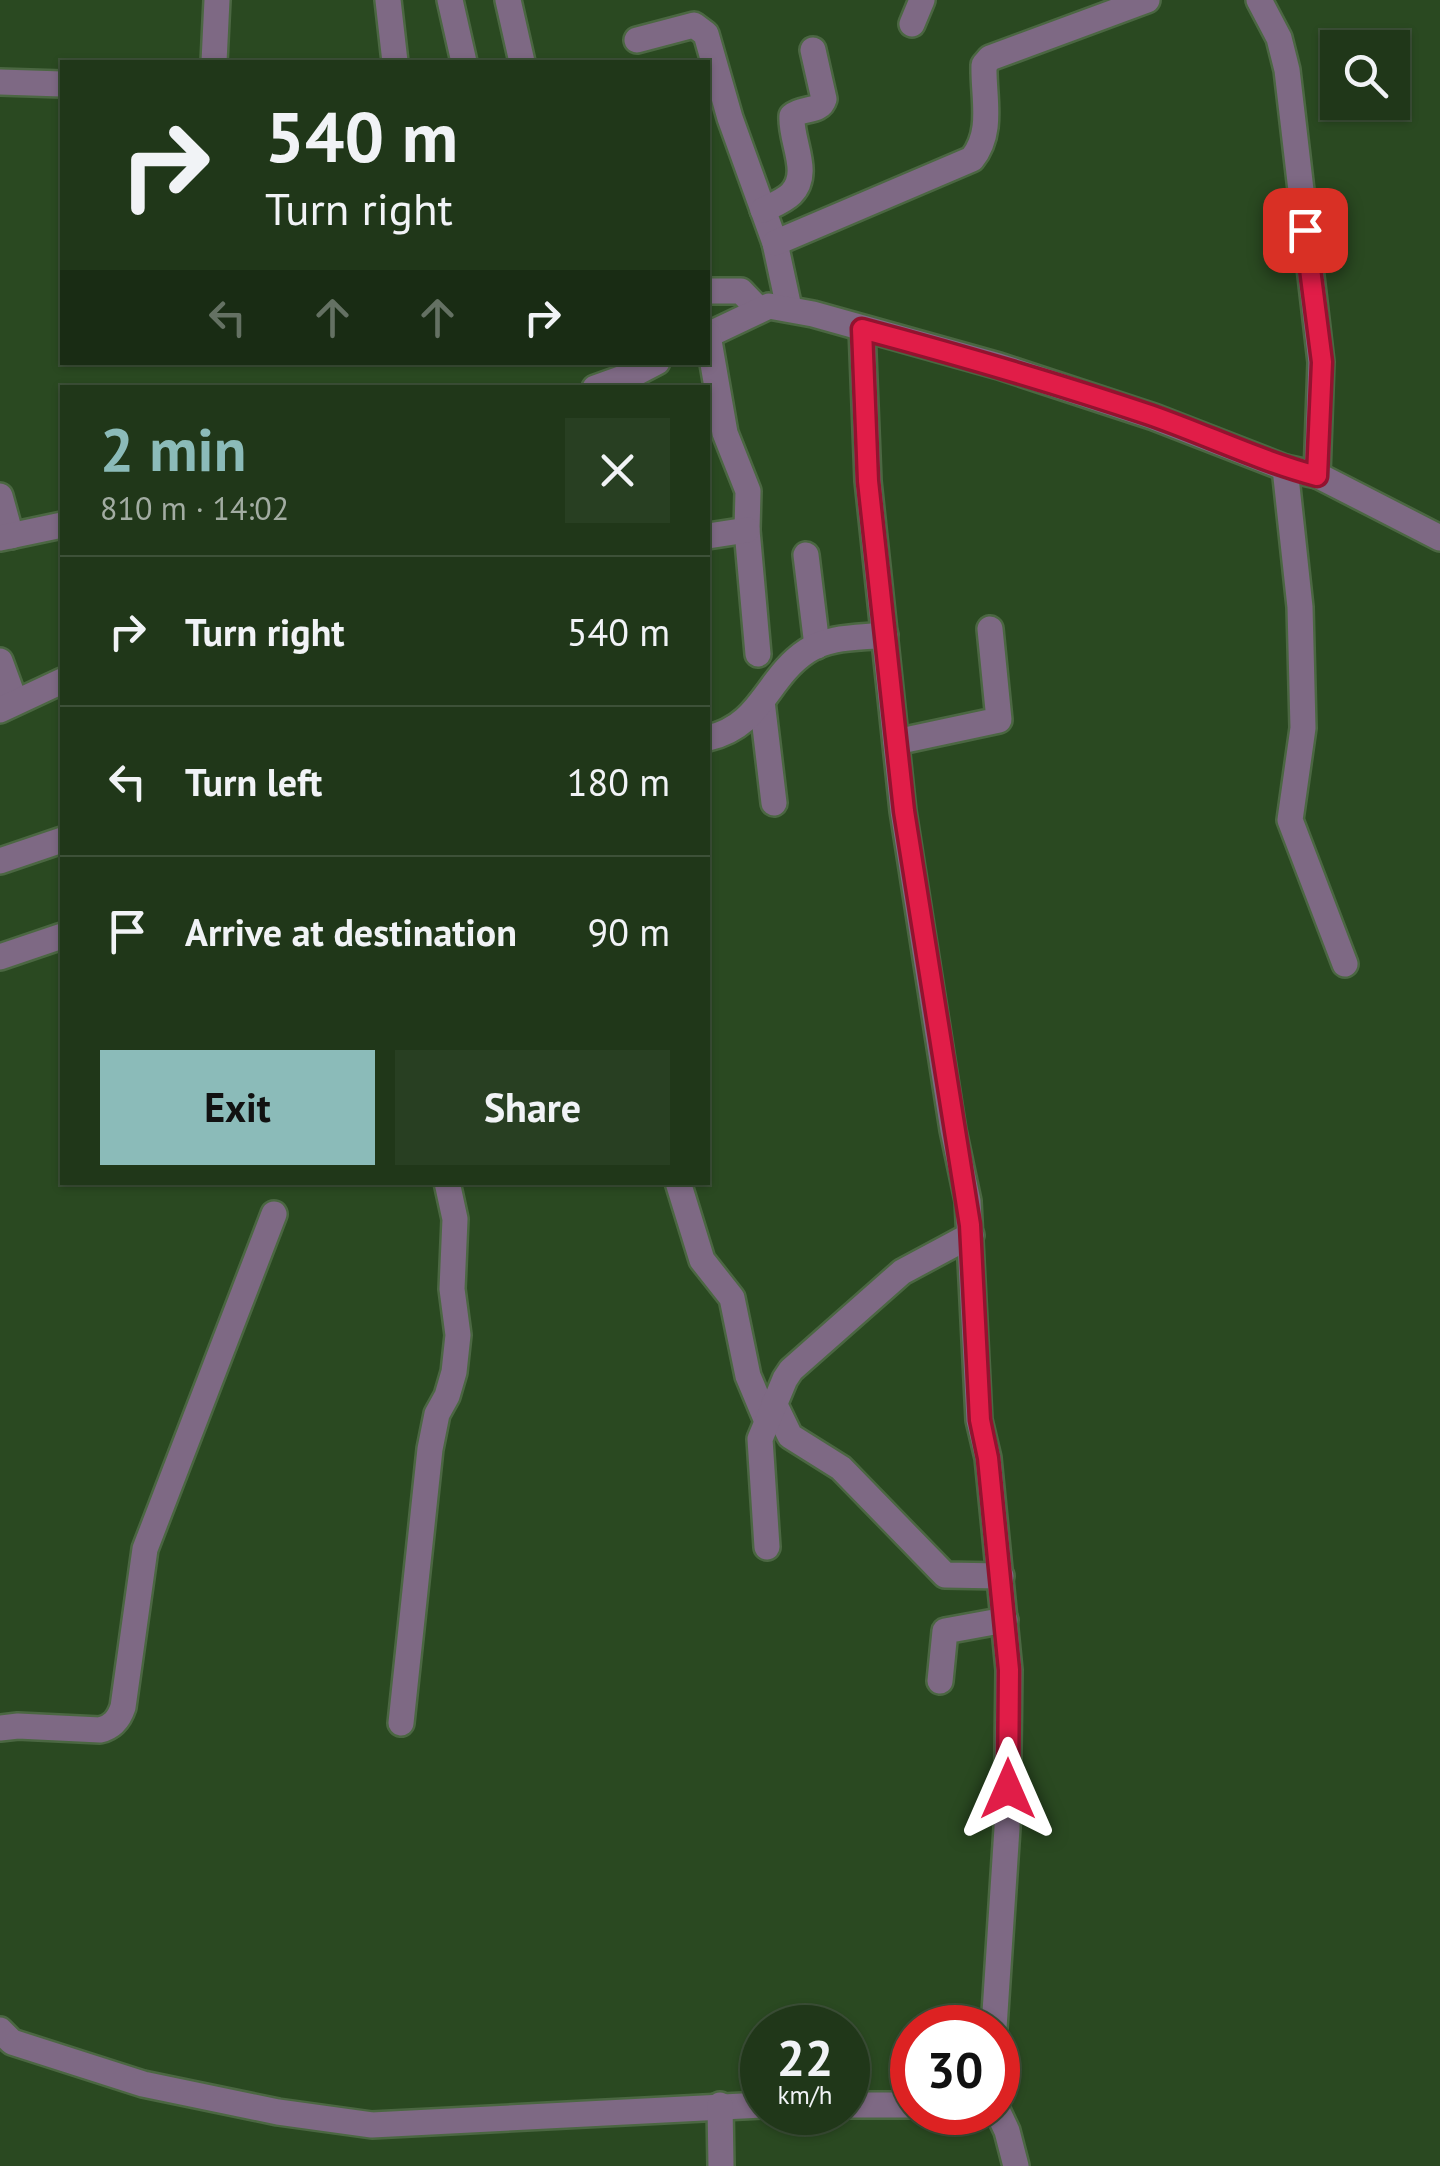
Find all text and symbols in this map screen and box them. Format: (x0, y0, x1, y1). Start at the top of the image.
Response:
map controls (1320, 30, 1410, 120)
button: search (1320, 30, 1410, 120)
text: 540 m (265, 91, 458, 181)
icon: right (100, 100, 230, 230)
text: Turn right (265, 179, 453, 237)
pin (1263, 188, 1348, 273)
icon: arrive (1278, 203, 1333, 258)
icon: left (200, 290, 255, 345)
icon: ahead (305, 290, 360, 345)
icon: ahead (410, 290, 465, 345)
icon: right (515, 290, 570, 345)
text: 2 min (100, 410, 246, 488)
button: close (565, 418, 670, 523)
text: 810 m · 14:02 (100, 487, 289, 529)
icon: right (100, 604, 155, 659)
text: Turn right (185, 607, 345, 656)
text: 540 m (567, 607, 670, 656)
icon: left (100, 754, 155, 809)
text: Turn left (185, 757, 322, 806)
text: 180 m (567, 757, 670, 806)
icon: arrive (100, 904, 155, 959)
text: Arrive at destination (185, 907, 517, 956)
text: 90 m (588, 907, 670, 956)
button: Exit (100, 1050, 375, 1165)
button: Share (395, 1050, 670, 1165)
position arrow (956, 1737, 1060, 1841)
speed limit sign: 30 (890, 2005, 1020, 2135)
text: 22 (777, 2025, 833, 2090)
text: km/h (778, 2079, 832, 2111)

